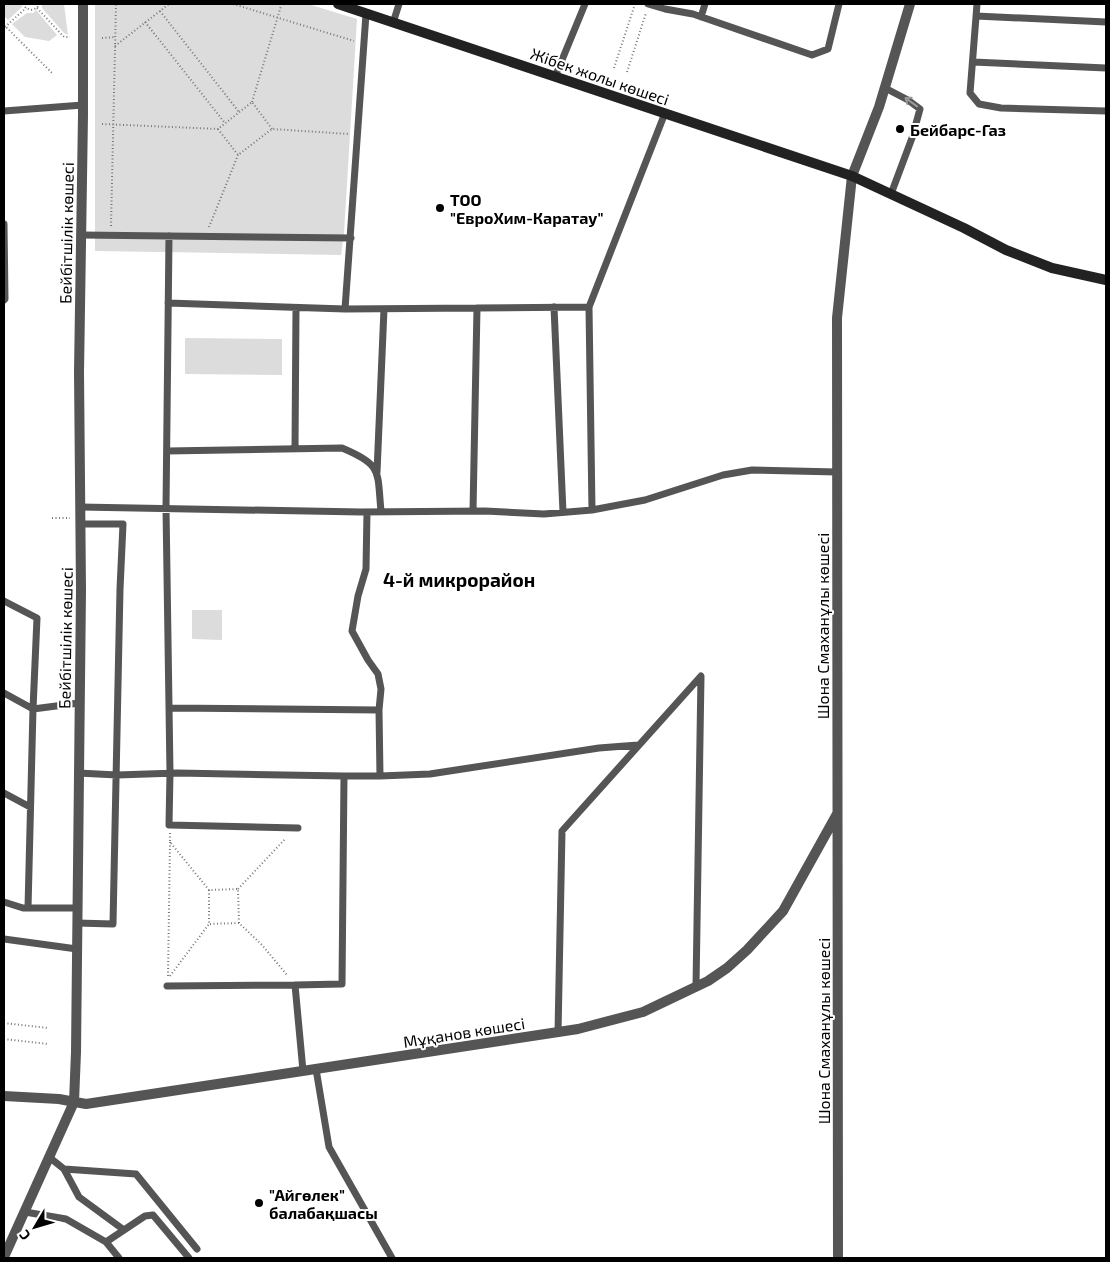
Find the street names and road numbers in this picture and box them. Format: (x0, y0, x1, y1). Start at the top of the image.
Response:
street label: Жібек жолы көшесі (528, 43, 672, 109)
street label: Бейбітшілік көшесі (55, 162, 77, 304)
street label: Шона Смаханұлы көшесі (813, 533, 832, 719)
street label: Бейбітшілік көшесі (54, 567, 76, 709)
street label: Шона Смаханұлы көшесі (814, 938, 833, 1124)
street label: Мұқанов көшесі (402, 1013, 526, 1051)

